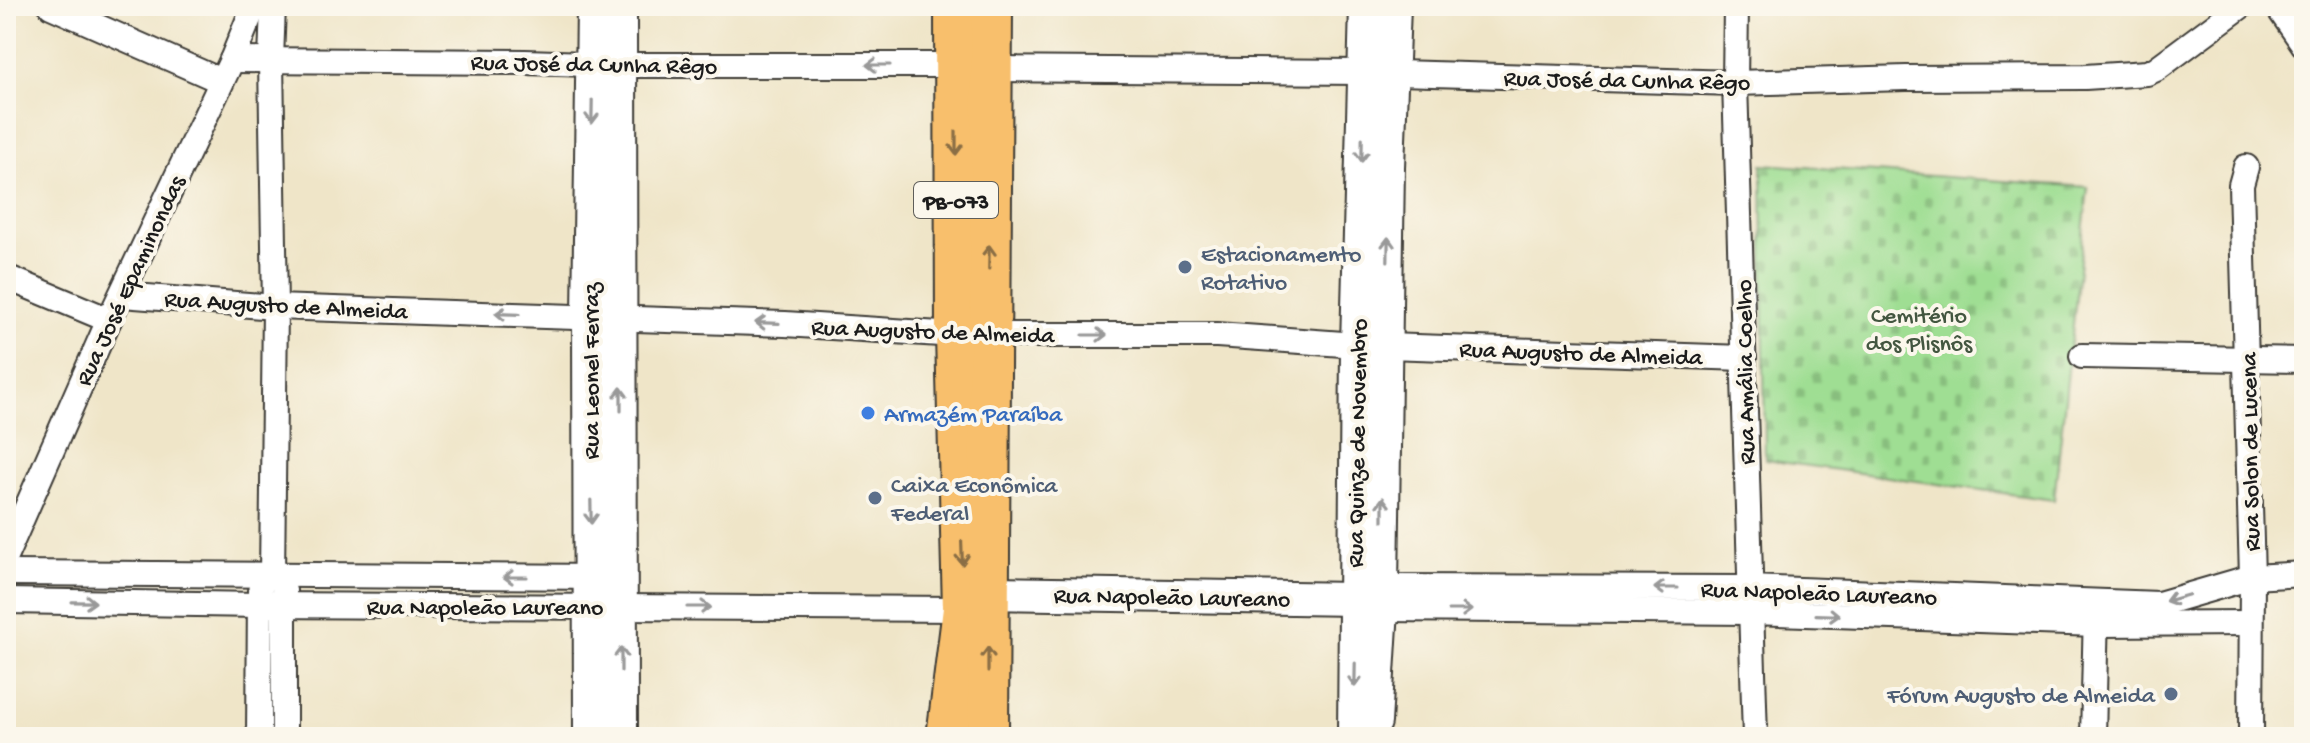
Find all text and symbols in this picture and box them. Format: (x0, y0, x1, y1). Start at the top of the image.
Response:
street label: Rua José da Cunha Rêgo (470, 50, 717, 83)
one-way arrow (865, 57, 892, 73)
street label: Rua José da Cunha Rêgo (1503, 66, 1750, 99)
one-way arrow (585, 98, 600, 125)
one-way arrow (948, 129, 964, 156)
one-way arrow (1354, 136, 1369, 163)
street label: Rua José Epaminondas (71, 171, 194, 391)
road number: PB-073 (914, 182, 998, 218)
one-way arrow (1381, 236, 1396, 263)
place label: Estacionamento Rotativo (1201, 242, 1362, 299)
one-way arrow (982, 244, 997, 271)
marker: Estacionamento Rotativo (1176, 258, 1194, 276)
street label: Rua Amália Coelho (1731, 279, 1764, 465)
street label: Rua Leonel Ferraz (579, 281, 608, 459)
street label: Rua Augusto de Almeida (163, 287, 409, 328)
park label: Cemitério dos Plisnôs (1866, 303, 1973, 360)
one-way arrow (494, 306, 521, 322)
one-way arrow (754, 315, 781, 330)
street label: Rua Augusto de Almeida (811, 315, 1056, 352)
street label: Rua Quinze de Novembro (1343, 318, 1376, 568)
one-way arrow (1081, 327, 1108, 343)
street label: Rua Augusto de Almeida (1459, 337, 1704, 374)
street label: Rua Solon de Lucena (2236, 352, 2269, 552)
one-way arrow (613, 386, 629, 413)
place label: Armazém Paraíba (884, 402, 1063, 431)
marker: Armazém Paraíba (859, 404, 877, 422)
place label: Caixa Econômica Federal (890, 473, 1058, 530)
marker: Caixa Econômica Federal (866, 489, 884, 507)
one-way arrow (1375, 496, 1391, 523)
one-way arrow (583, 498, 599, 525)
one-way arrow (954, 539, 969, 566)
one-way arrow (502, 569, 529, 585)
street label: Rua Napoleão Laureano (1700, 577, 1938, 614)
one-way arrow (1653, 580, 1680, 596)
street label: Rua Napoleão Laureano (1053, 583, 1291, 616)
one-way arrow (2164, 592, 2190, 607)
one-way arrow (70, 594, 97, 610)
street label: Rua Napoleão Laureano (367, 595, 603, 624)
one-way arrow (685, 599, 712, 615)
one-way arrow (1446, 602, 1473, 618)
one-way arrow (1814, 607, 1841, 622)
one-way arrow (613, 646, 629, 673)
one-way arrow (981, 646, 996, 673)
one-way arrow (1348, 661, 1363, 688)
place label: Fórum Augusto de Almeida (1886, 683, 2156, 712)
marker: Fórum Augusto de Almeida (2162, 685, 2180, 703)

